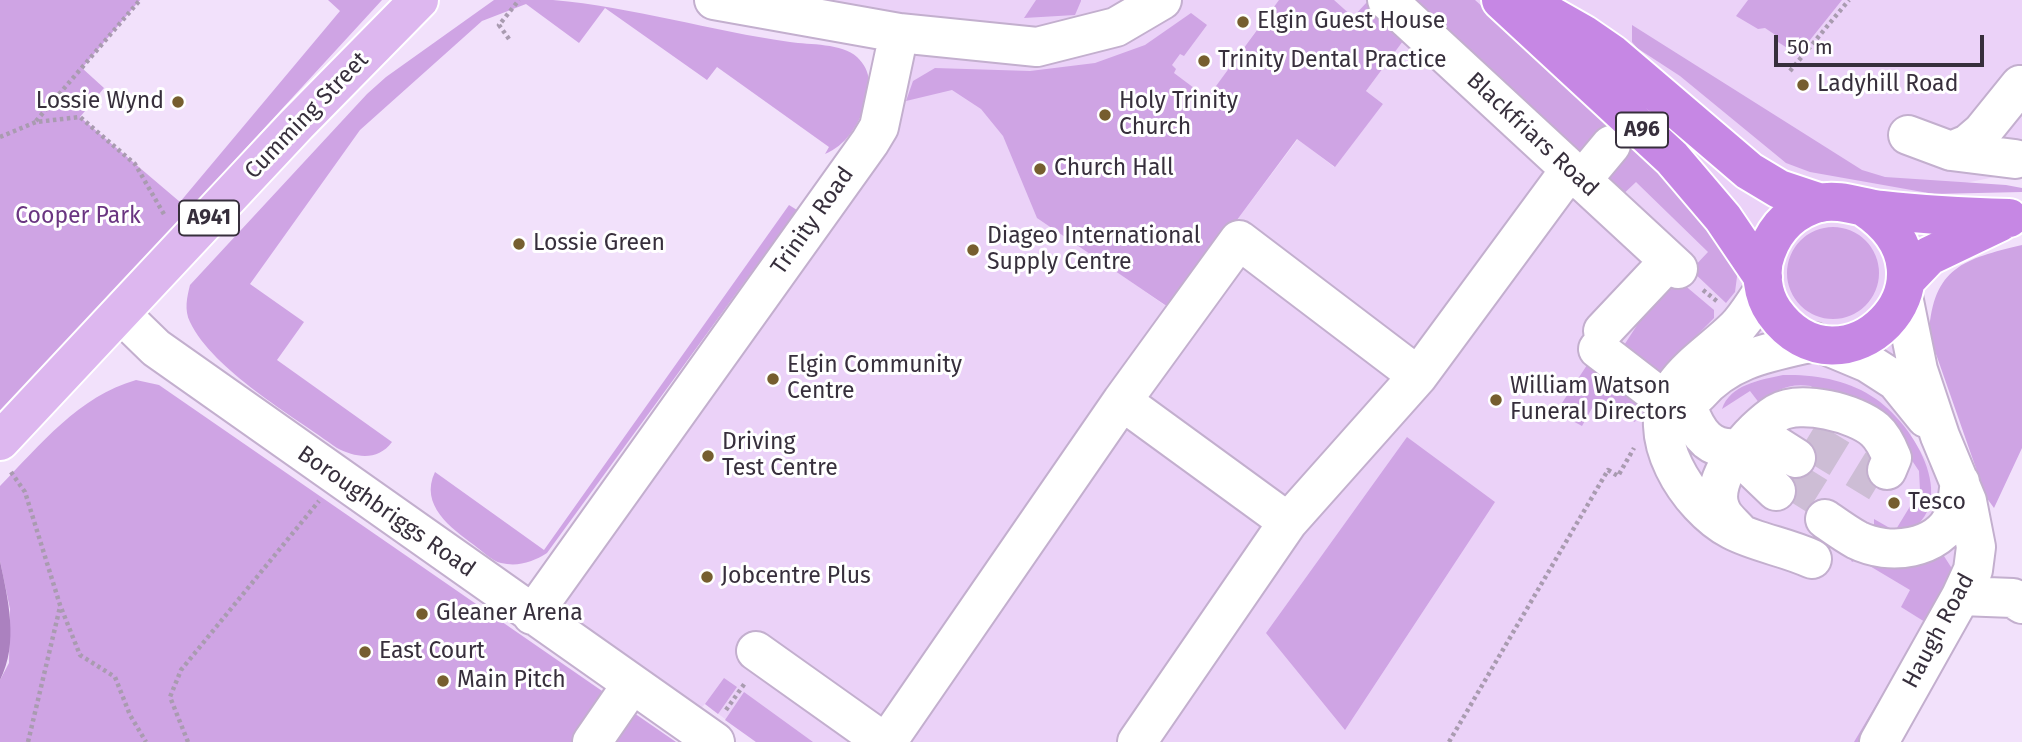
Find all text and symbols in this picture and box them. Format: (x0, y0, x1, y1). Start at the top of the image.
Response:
place label: Elgin Guest House (1257, 8, 1445, 36)
marker: Elgin Guest House (1235, 14, 1251, 30)
scale bar (1777, 21, 1987, 65)
text: 50 m (1787, 34, 1833, 60)
street label: Cumming Street (240, 47, 374, 185)
place label: Trinity Dental Practice (1218, 47, 1447, 75)
marker: Trinity Dental Practice (1196, 53, 1212, 69)
street label: Blackfriars Road (1460, 67, 1604, 203)
place label: Ladyhill Road (1817, 71, 1958, 99)
marker: Ladyhill Road (1795, 77, 1811, 93)
place label: Lossie Wynd (36, 88, 164, 116)
place label: Holy Trinity Church (1119, 88, 1238, 142)
marker: Lossie Wynd (170, 94, 186, 110)
marker: Holy Trinity Church (1097, 107, 1113, 123)
road number: A96 (1616, 113, 1668, 148)
place label: Church Hall (1054, 155, 1174, 183)
marker: Church Hall (1032, 161, 1048, 177)
street label: Trinity Road (766, 162, 860, 280)
road number: A941 (179, 200, 239, 235)
park label: Cooper Park (15, 203, 141, 231)
place label: Diageo International Supply Centre (987, 223, 1201, 277)
place label: Lossie Green (533, 230, 665, 258)
marker: Lossie Green (511, 236, 527, 252)
marker: Diageo International Supply Centre (965, 242, 981, 258)
place label: Elgin Community Centre (787, 352, 962, 406)
marker: Elgin Community Centre (765, 371, 781, 387)
place label: William Watson Funeral Directors (1510, 373, 1687, 427)
marker: William Watson Funeral Directors (1488, 392, 1504, 408)
place label: Driving Test Centre (722, 429, 838, 483)
street label: Boroughbriggs Road (292, 440, 480, 584)
marker: Driving Test Centre (700, 448, 716, 464)
place label: Tesco (1908, 489, 1966, 517)
marker: Tesco (1886, 495, 1902, 511)
place label: Jobcentre Plus (721, 563, 871, 591)
marker: Jobcentre Plus (699, 569, 715, 585)
street label: Haugh Road (1897, 569, 1981, 693)
place label: Gleaner Arena (436, 600, 583, 628)
marker: Gleaner Arena (414, 606, 430, 622)
place label: East Court (379, 638, 485, 666)
marker: East Court (357, 644, 373, 660)
place label: Main Pitch (457, 667, 566, 695)
marker: Main Pitch (435, 673, 451, 689)

